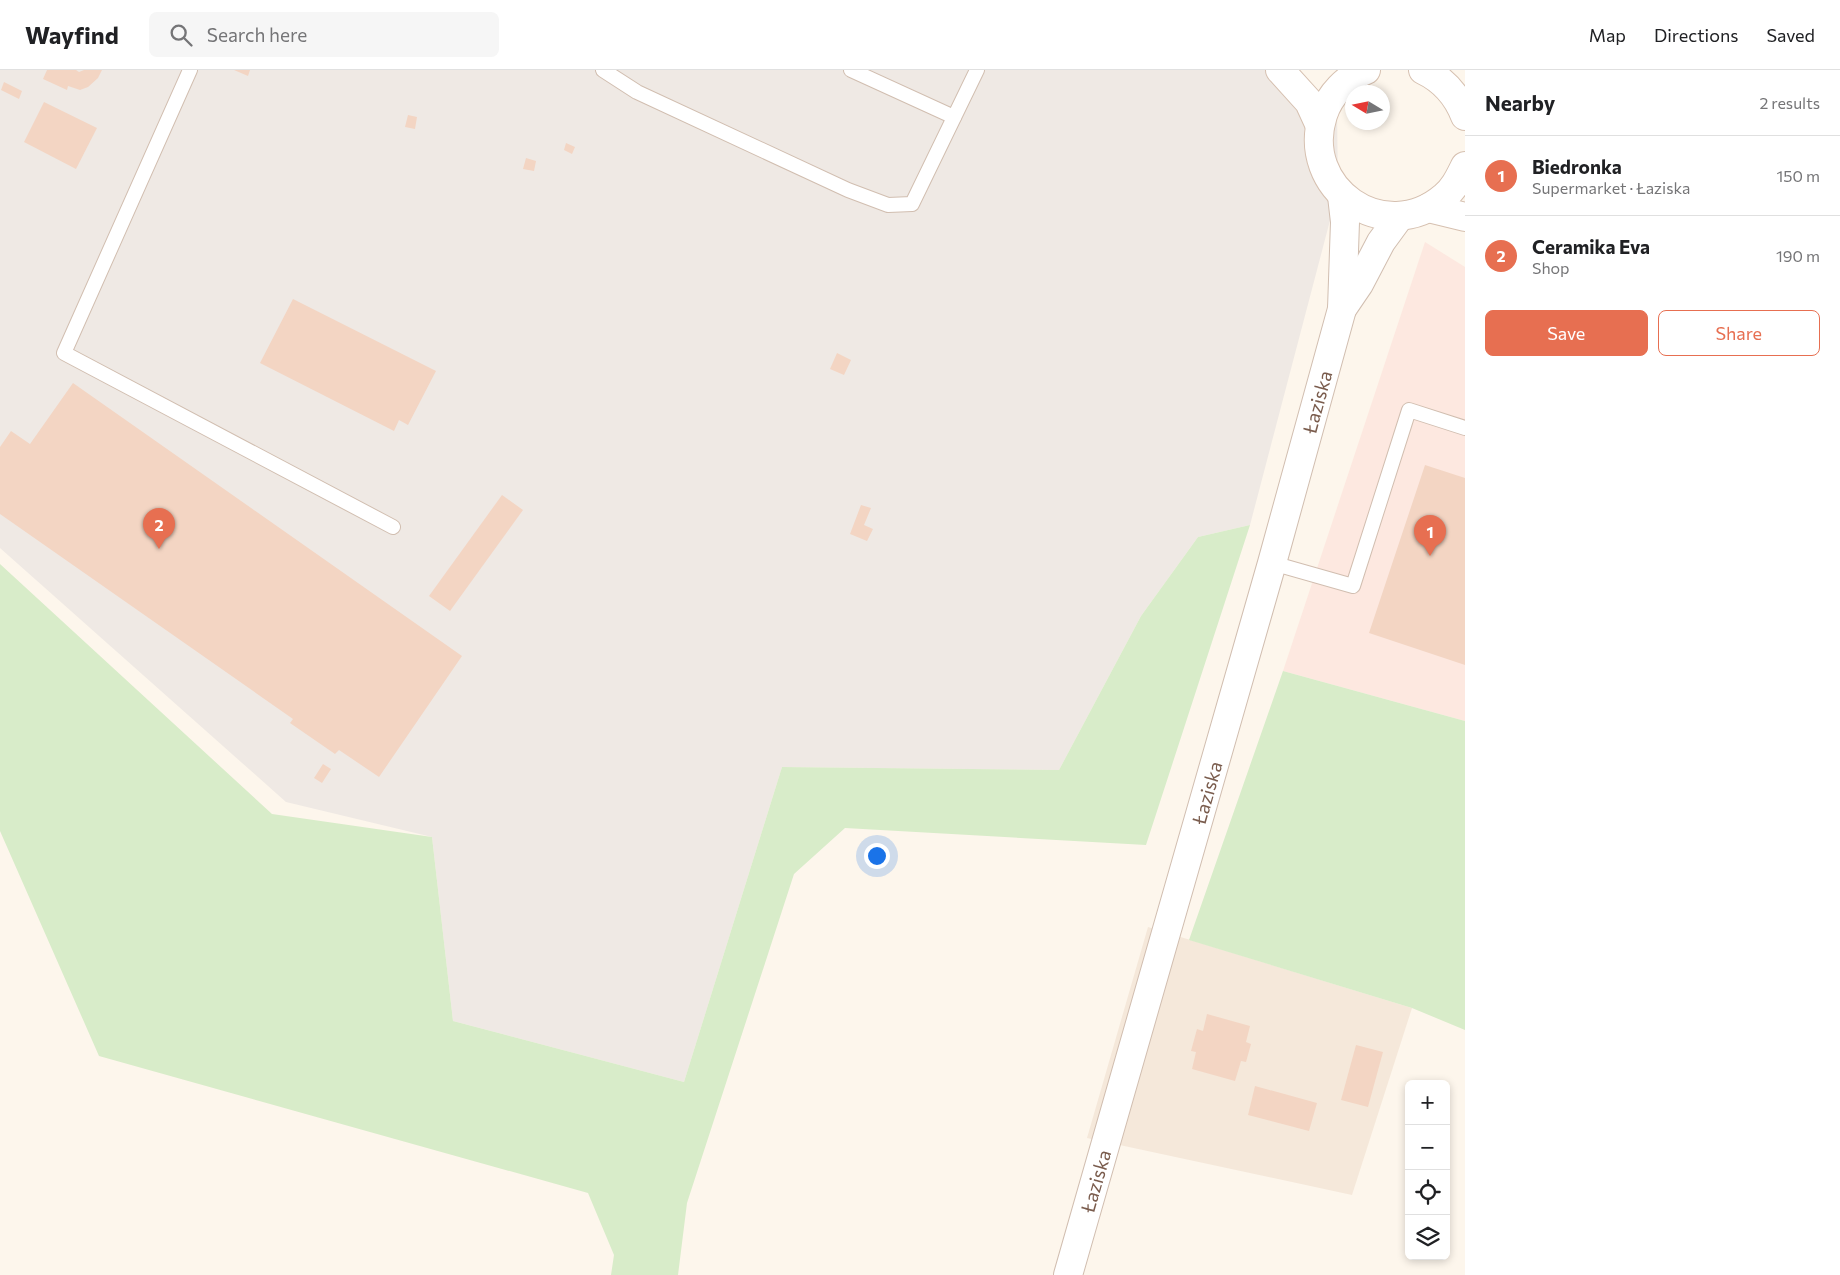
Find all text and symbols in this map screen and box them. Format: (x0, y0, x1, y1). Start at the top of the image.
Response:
search box (149, 12, 499, 57)
text: Wayfind (25, 20, 119, 49)
icon: search (167, 21, 195, 49)
text: Search here (207, 23, 307, 46)
text: Map (1589, 24, 1626, 46)
text: Directions (1654, 24, 1738, 46)
text: Saved (1766, 24, 1815, 46)
north arrow (1345, 85, 1390, 130)
text: Nearby (1485, 90, 1555, 115)
text: 2 results (1759, 93, 1820, 112)
text: Biedronka (1532, 155, 1622, 178)
text: 1 (1497, 166, 1505, 185)
text: 150 m (1777, 166, 1820, 185)
text: Supermarket · Łaziska (1532, 178, 1690, 197)
text: Ceramika Eva (1532, 235, 1650, 258)
text: 2 (1496, 246, 1506, 265)
text: 190 m (1776, 246, 1820, 265)
text: Shop (1532, 258, 1570, 277)
button: Save (1485, 310, 1648, 356)
button: Share (1658, 310, 1820, 356)
street label: Łaziska (1297, 368, 1336, 437)
pin: 2 (143, 508, 175, 549)
pin: 1 (1414, 515, 1446, 556)
street label: Łaziska (1186, 758, 1226, 827)
your location (864, 843, 890, 869)
map controls (1405, 1080, 1450, 1260)
button: + (1405, 1080, 1450, 1125)
button: − (1405, 1125, 1450, 1170)
street label: Łaziska (1075, 1147, 1115, 1216)
button: locate (1405, 1170, 1450, 1215)
button: layers (1405, 1215, 1450, 1260)

